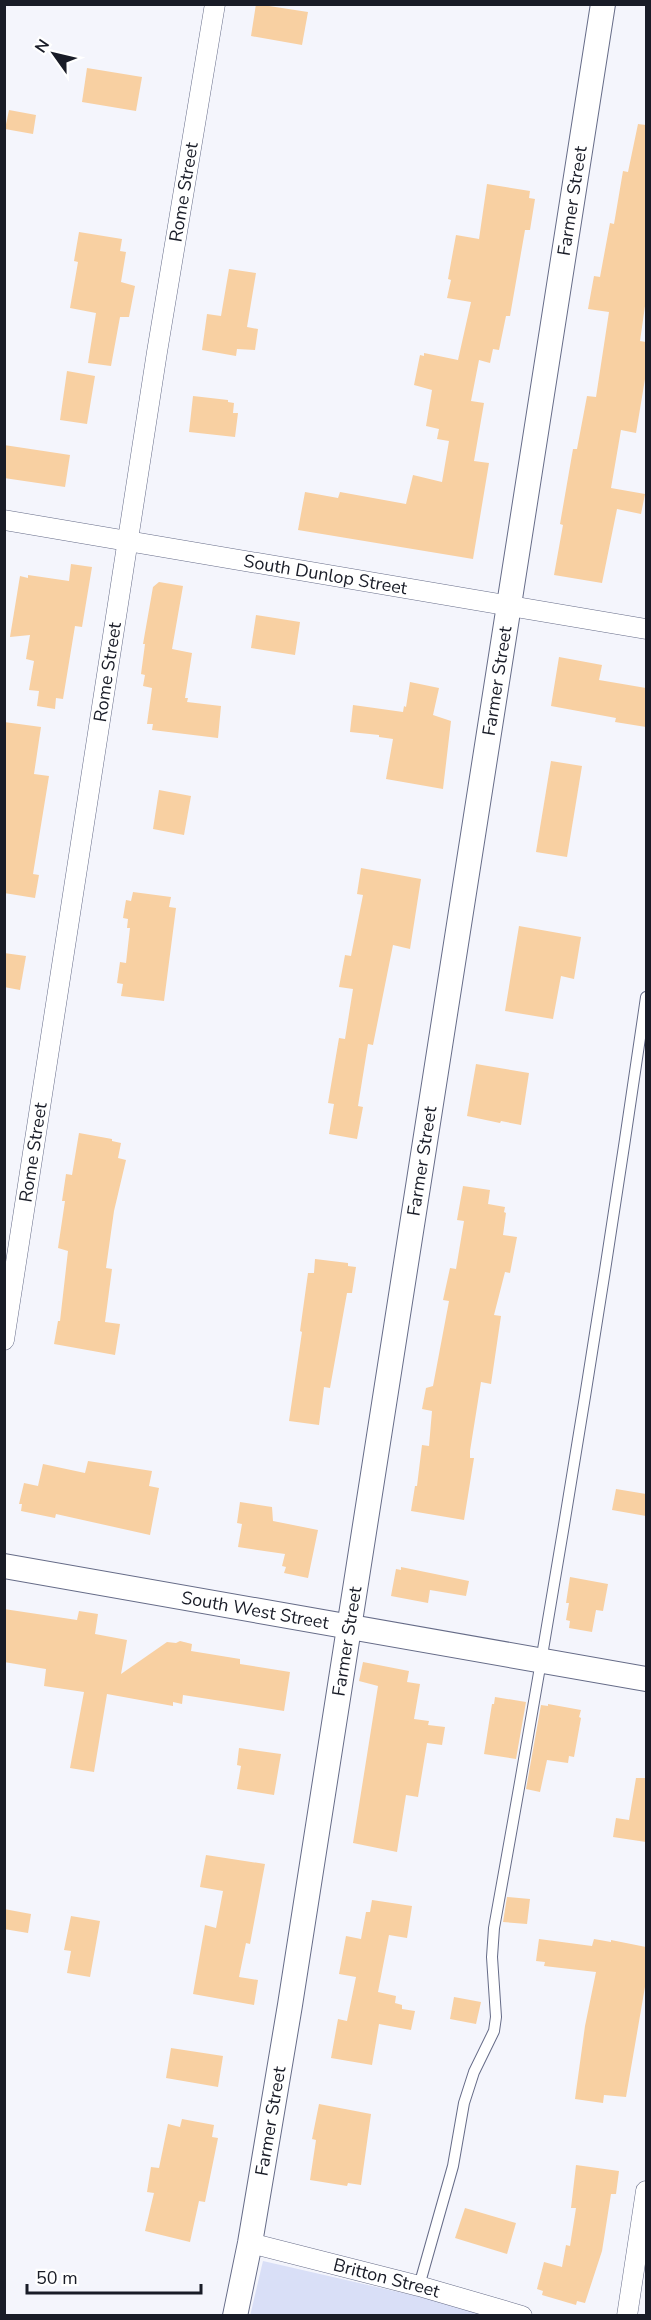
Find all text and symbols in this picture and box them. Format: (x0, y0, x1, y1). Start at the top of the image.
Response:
north arrow (24, 24, 84, 84)
text: N (30, 35, 55, 57)
street label: Rome Street (164, 140, 204, 244)
street label: Farmer Street (552, 144, 593, 257)
street label: South Dunlop Street (242, 549, 410, 600)
street label: Rome Street (88, 620, 127, 724)
street label: Farmer Street (477, 624, 518, 738)
street label: Rome Street (14, 1100, 53, 1204)
street label: Farmer Street (402, 1104, 443, 1218)
street label: Farmer Street (326, 1584, 367, 1698)
street label: South West Street (179, 1585, 331, 1635)
street label: Farmer Street (249, 2064, 292, 2178)
street label: Britton Street (331, 2253, 443, 2304)
scale bar (27, 2257, 201, 2295)
text: 50 m (36, 2266, 78, 2290)

